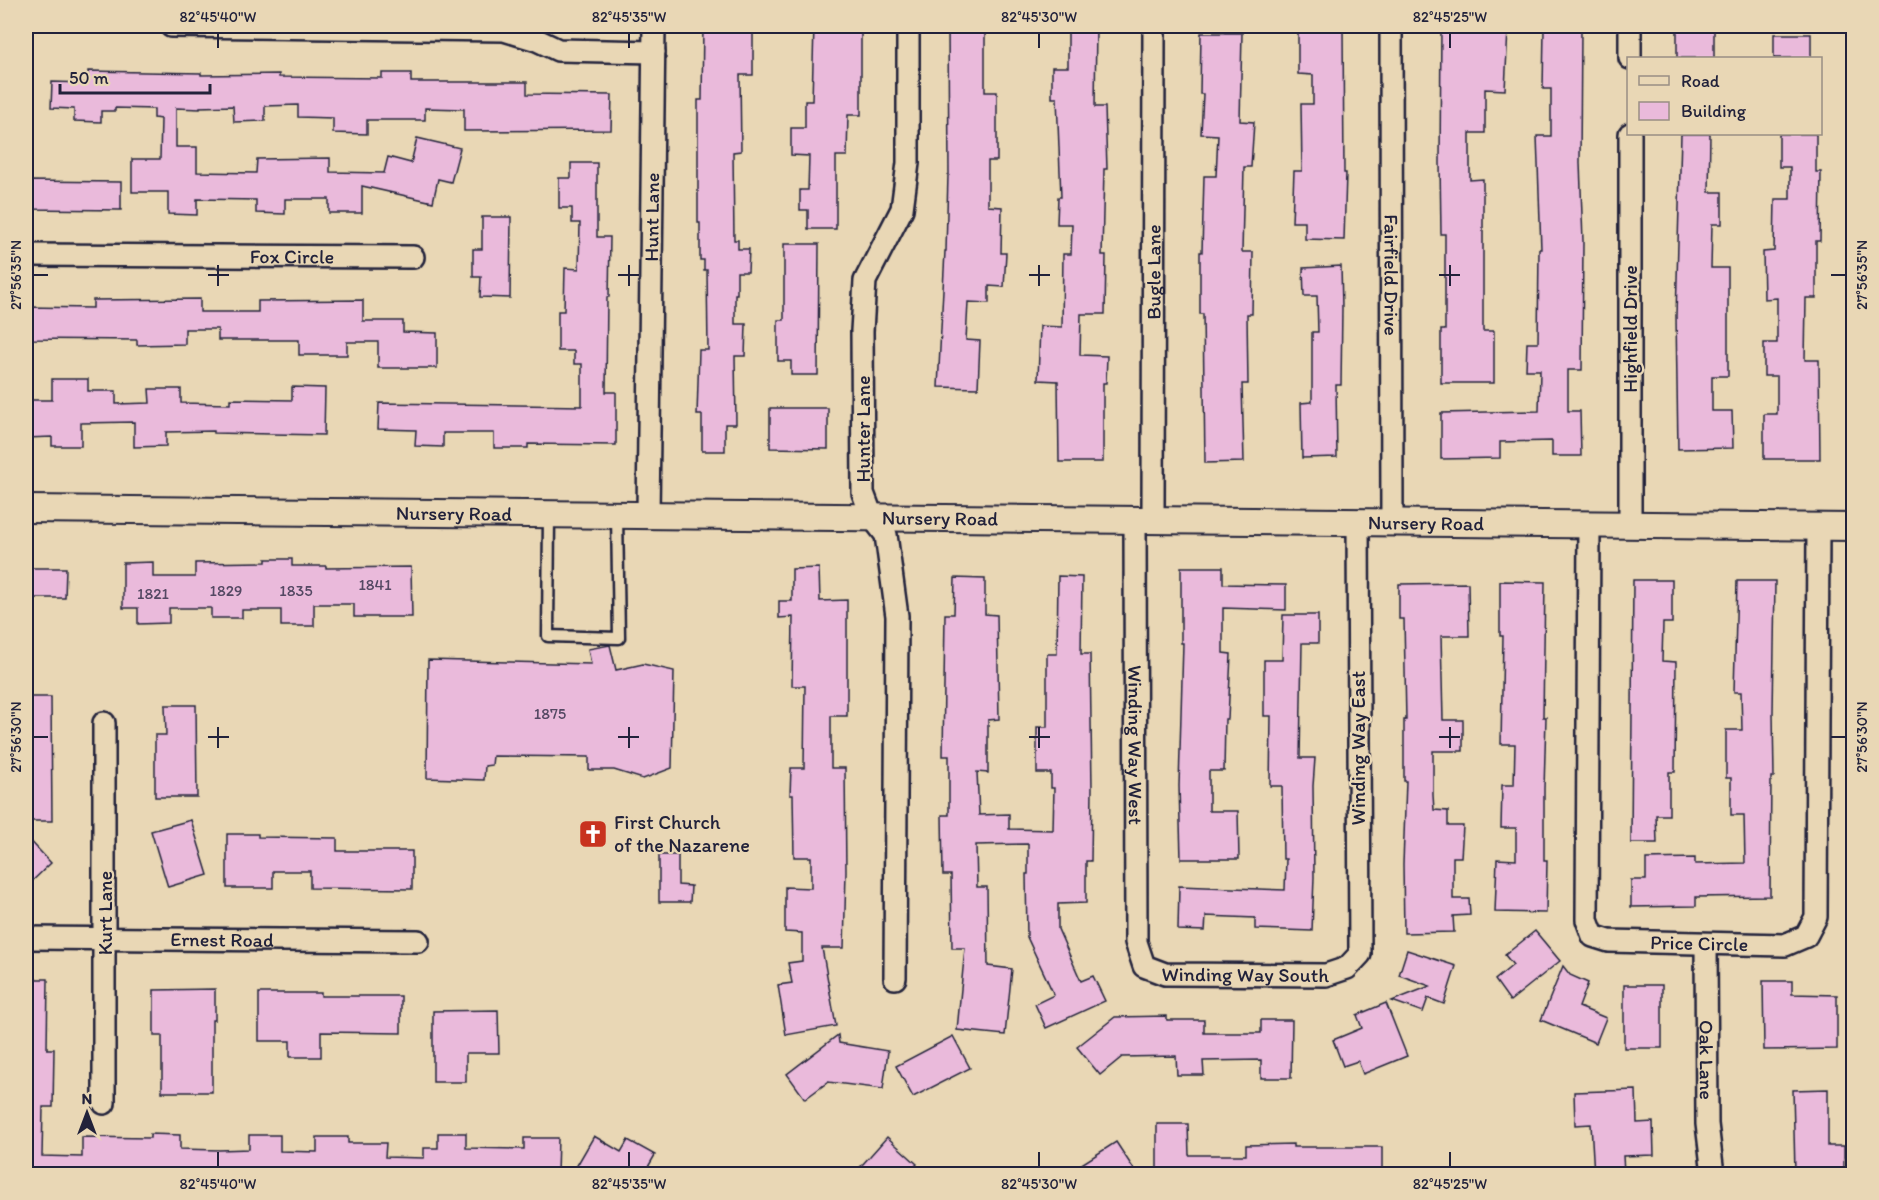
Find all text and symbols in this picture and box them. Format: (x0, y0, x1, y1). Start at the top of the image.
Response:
text: 82°45'40"W (180, 8, 257, 26)
text: 82°45'35"W (592, 8, 666, 26)
text: 82°45'30"W (1001, 8, 1077, 26)
text: 82°45'25"W (1413, 8, 1487, 26)
scale bar (60, 57, 210, 95)
legend (1627, 57, 1822, 135)
text: 50 m (69, 67, 109, 89)
text: Road (1681, 70, 1720, 92)
text: Building (1681, 100, 1747, 122)
street label: Hunt Lane (639, 172, 664, 262)
street label: Fairfield Drive (1379, 214, 1404, 336)
street label: Bugle Lane (1141, 224, 1166, 320)
text: 27°56'35"N (7, 240, 25, 310)
text: 27°56'35"N (1853, 240, 1871, 310)
street label: Fox Circle (250, 244, 334, 269)
street label: Highfield Drive (1618, 265, 1642, 393)
street label: Hunter Lane (851, 376, 875, 482)
street label: Nursery Road (396, 501, 512, 526)
street label: Nursery Road (882, 505, 998, 531)
street label: Nursery Road (1368, 510, 1484, 535)
house number: 1841 (358, 575, 392, 594)
house number: 1829 (210, 581, 242, 600)
house number: 1835 (279, 581, 313, 600)
house number: 1821 (137, 584, 170, 603)
street label: Winding Way West (1123, 665, 1148, 825)
street label: Winding Way East (1346, 671, 1370, 825)
text: 27°56'30"N (7, 701, 25, 773)
text: 27°56'30"N (1853, 701, 1871, 773)
house number: 1875 (534, 704, 566, 723)
place label: First Church of the Nazarene (614, 810, 750, 857)
church icon: First Church of the Nazarene (577, 818, 609, 850)
street label: Kurt Lane (93, 871, 117, 955)
street label: Ernest Road (170, 927, 274, 952)
street label: Price Circle (1650, 930, 1748, 956)
street label: Winding Way South (1161, 962, 1329, 987)
street label: Oak Lane (1694, 1020, 1719, 1100)
north arrow (57, 1083, 117, 1143)
text: N (82, 1089, 92, 1108)
text: 82°45'40"W (180, 1175, 257, 1193)
text: 82°45'35"W (592, 1175, 666, 1193)
text: 82°45'30"W (1001, 1175, 1077, 1193)
text: 82°45'25"W (1413, 1175, 1487, 1193)

